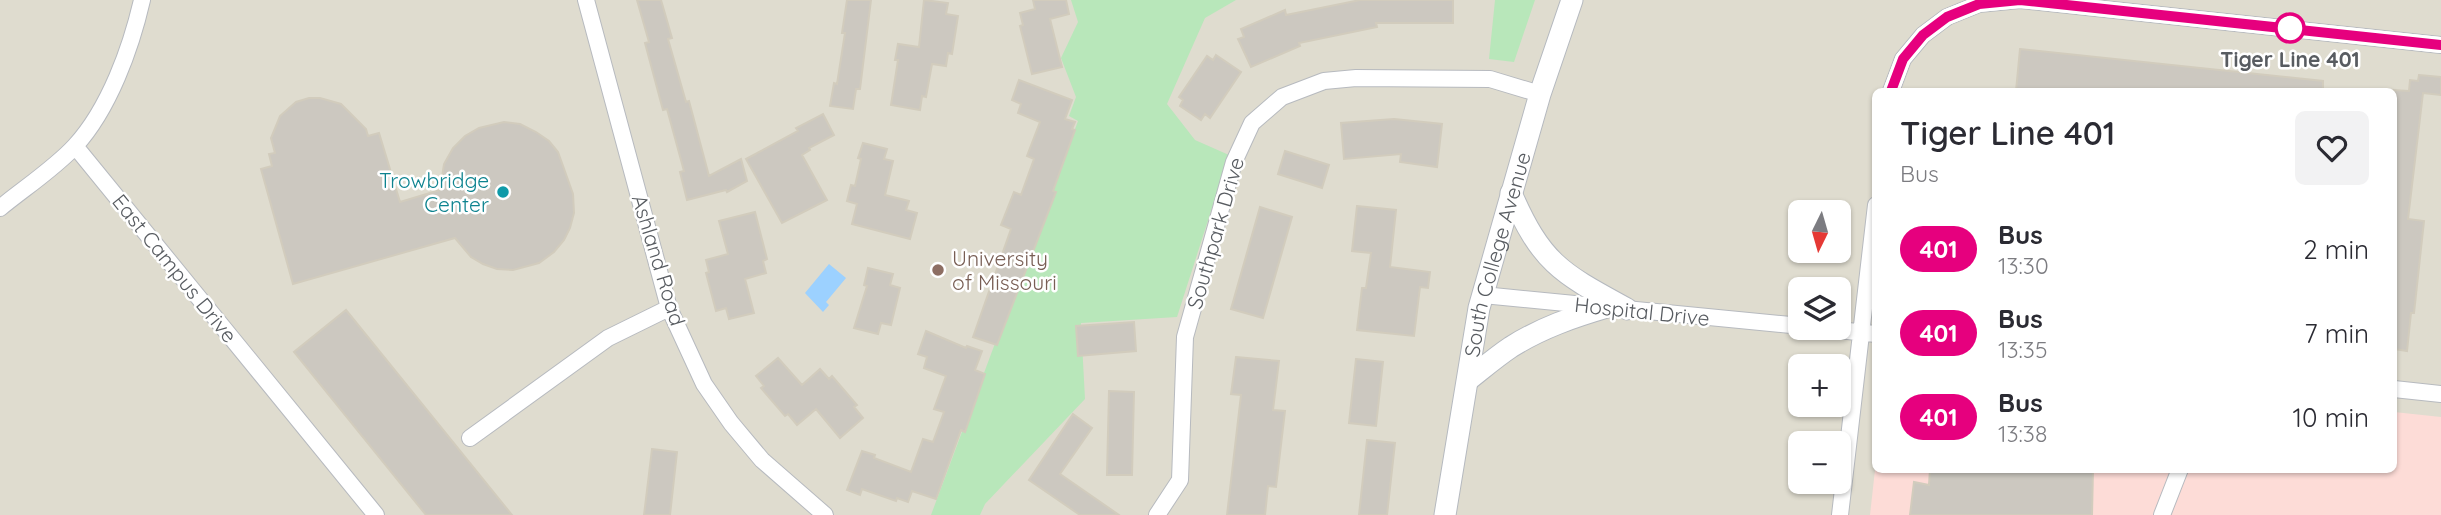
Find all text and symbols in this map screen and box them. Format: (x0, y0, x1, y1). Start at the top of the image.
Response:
marker: Tiger Line 401 (2275, 13, 2305, 43)
place label: Tiger Line 401 (2220, 46, 2360, 72)
button: heart (2295, 111, 2369, 185)
text: Tiger Line 401 (1900, 112, 2115, 153)
street label: South College Avenue (1458, 149, 1536, 359)
street label: Southpark Drive (1181, 154, 1249, 312)
text: Bus (1900, 159, 1939, 188)
place label: Trowbridge Center (379, 167, 489, 217)
marker: Trowbridge Center (495, 184, 511, 200)
street label: East Campus Drive (107, 188, 243, 348)
street label: Ashland Road (627, 191, 691, 329)
north arrow (1788, 200, 1852, 262)
map controls (1788, 200, 1851, 494)
text: Bus (1998, 218, 2043, 251)
text: 2 min (2303, 233, 2369, 266)
text: 401 (1919, 234, 1958, 264)
place label: University of Missouri (952, 245, 1057, 295)
text: 13:30 (1998, 251, 2049, 280)
marker: University of Missouri (930, 262, 946, 278)
button: layers (1788, 277, 1851, 340)
street label: Hospital Drive (1573, 291, 1711, 331)
text: Bus (1998, 302, 2043, 335)
text: 7 min (2304, 317, 2369, 350)
text: 401 (1919, 318, 1958, 348)
text: 13:35 (1998, 335, 2047, 364)
button: + (1788, 354, 1851, 417)
text: Bus (1998, 386, 2043, 419)
text: 10 min (2293, 401, 2369, 434)
text: 401 (1919, 402, 1958, 432)
text: 13:38 (1998, 419, 2047, 448)
button: − (1788, 431, 1851, 494)

